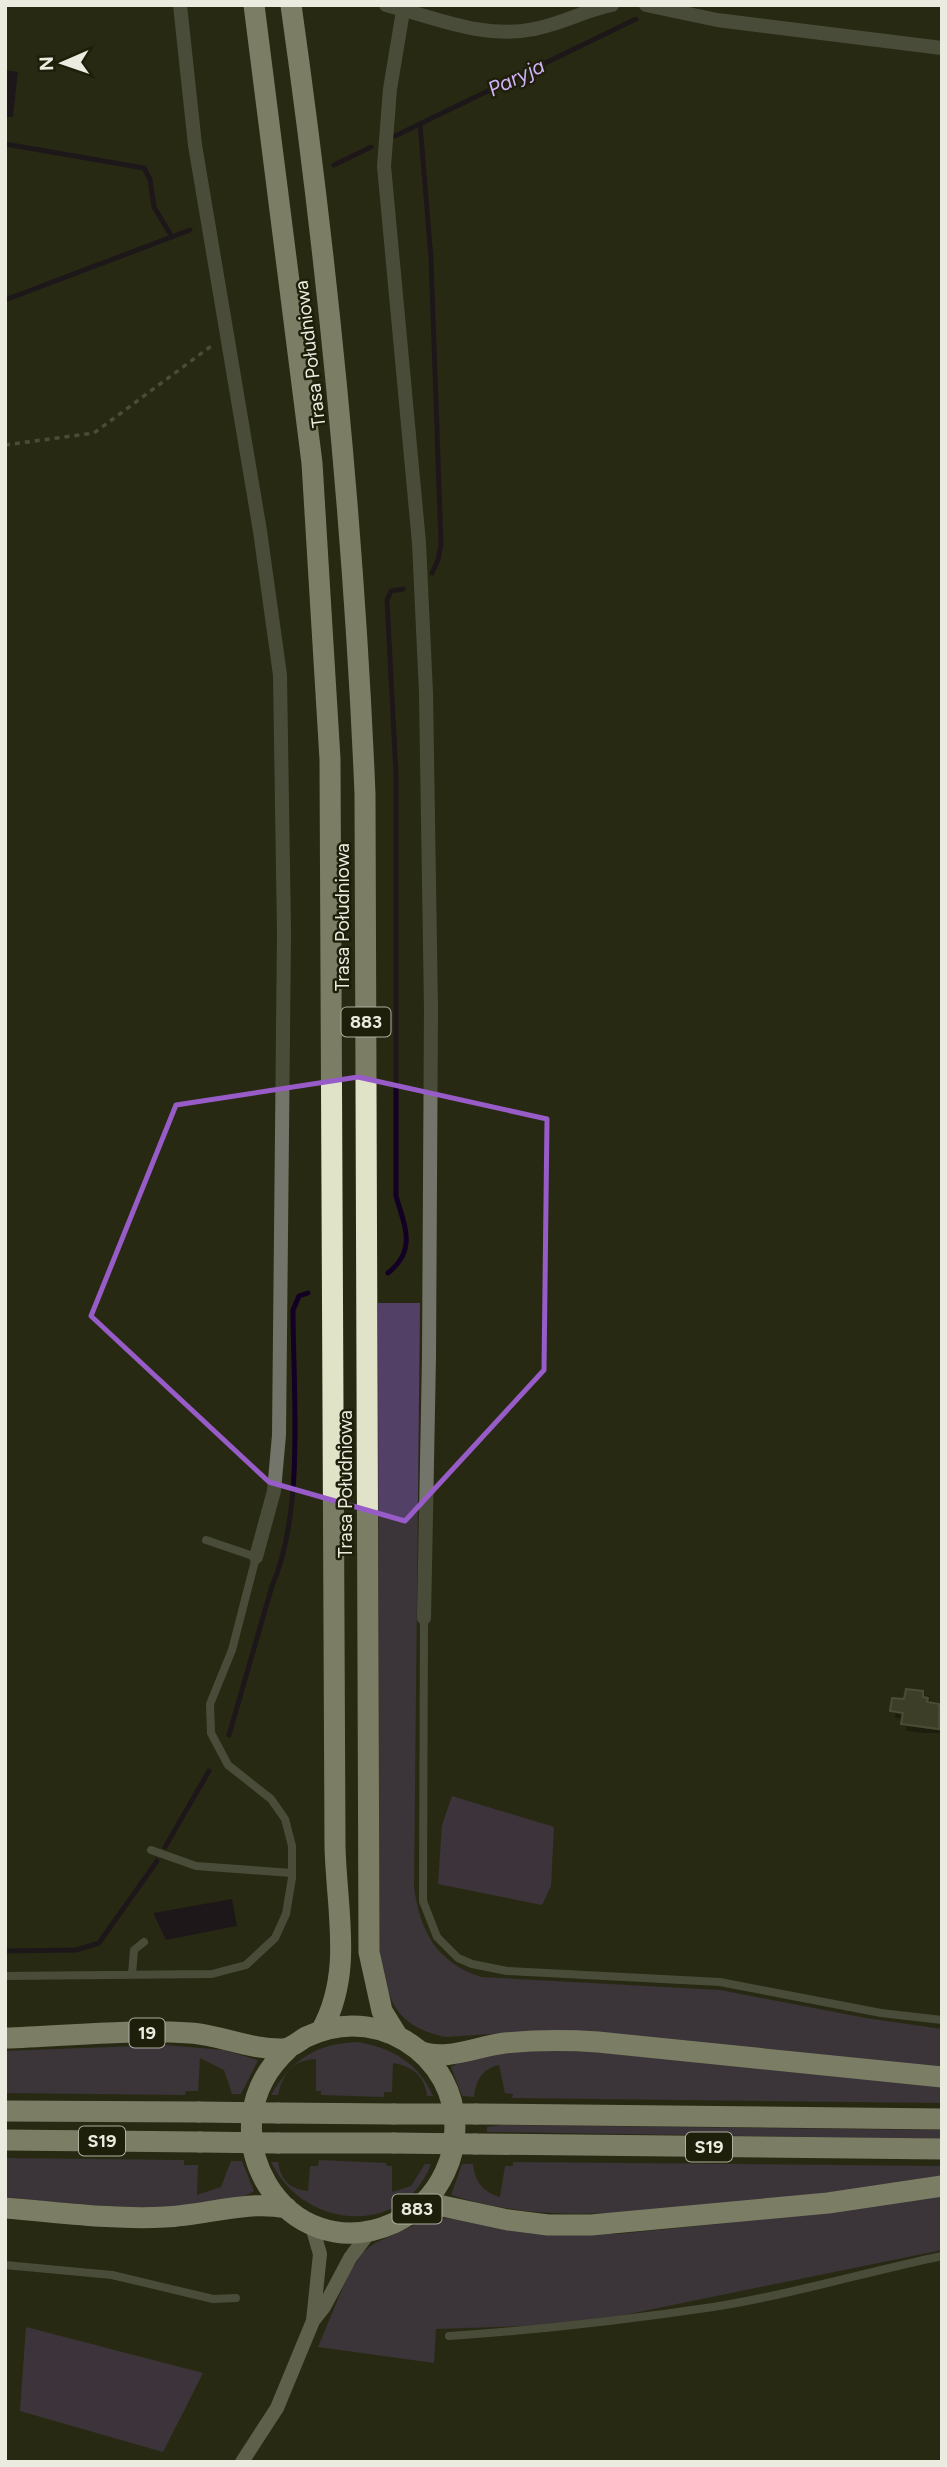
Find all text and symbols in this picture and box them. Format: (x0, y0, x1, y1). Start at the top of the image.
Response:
north arrow (28, 28, 98, 98)
water label: Paryja (483, 53, 549, 101)
text: N (35, 56, 58, 71)
street label: Trasa Południowa (290, 279, 330, 429)
street label: Trasa Południowa (331, 843, 354, 991)
road number: 883 (342, 1007, 390, 1036)
street label: Trasa Południowa (334, 1410, 357, 1558)
road number: 19 (130, 2019, 164, 2048)
road number: S19 (79, 2126, 125, 2155)
road number: S19 (686, 2132, 732, 2162)
road number: 883 (392, 2194, 442, 2224)

